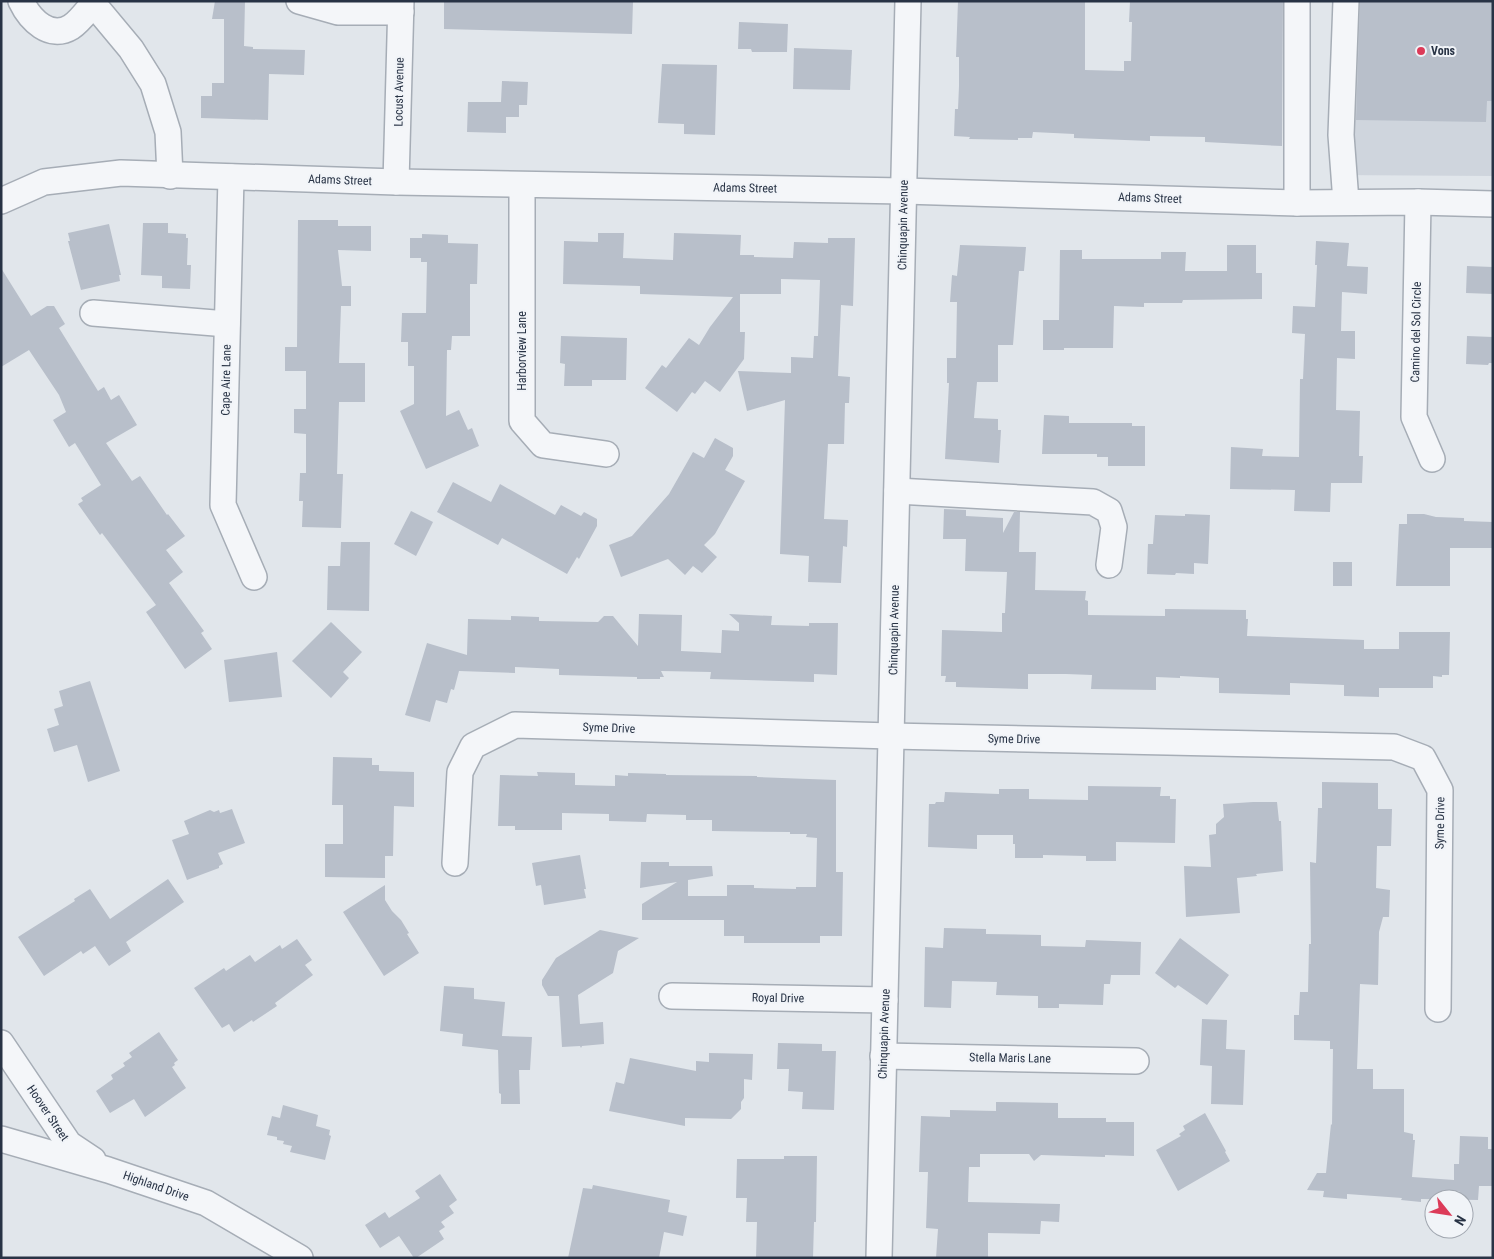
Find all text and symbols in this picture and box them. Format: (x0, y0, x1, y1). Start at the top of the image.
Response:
place label: Vons (1431, 44, 1456, 58)
marker: Vons (1415, 45, 1427, 57)
street label: Locust Avenue (391, 57, 407, 127)
street label: Adams Street (308, 172, 373, 188)
street label: Chinquapin Avenue (895, 179, 911, 270)
street label: Adams Street (713, 180, 778, 196)
street label: Adams Street (1118, 190, 1183, 206)
street label: Camino del Sol Circle (1408, 281, 1424, 383)
street label: Harborview Lane (515, 311, 529, 391)
street label: Cape Aire Lane (218, 344, 234, 416)
street label: Chinquapin Avenue (886, 584, 902, 675)
street label: Syme Drive (582, 720, 636, 736)
street label: Syme Drive (988, 732, 1041, 746)
street label: Syme Drive (1433, 796, 1447, 849)
street label: Chinquapin Avenue (875, 988, 893, 1079)
street label: Royal Drive (752, 991, 805, 1005)
street label: Stella Maris Lane (969, 1050, 1051, 1066)
street label: Hoover Street (24, 1082, 72, 1144)
street label: Highland Drive (121, 1168, 191, 1204)
north arrow (1424, 1189, 1474, 1239)
text: N (1451, 1213, 1469, 1228)

